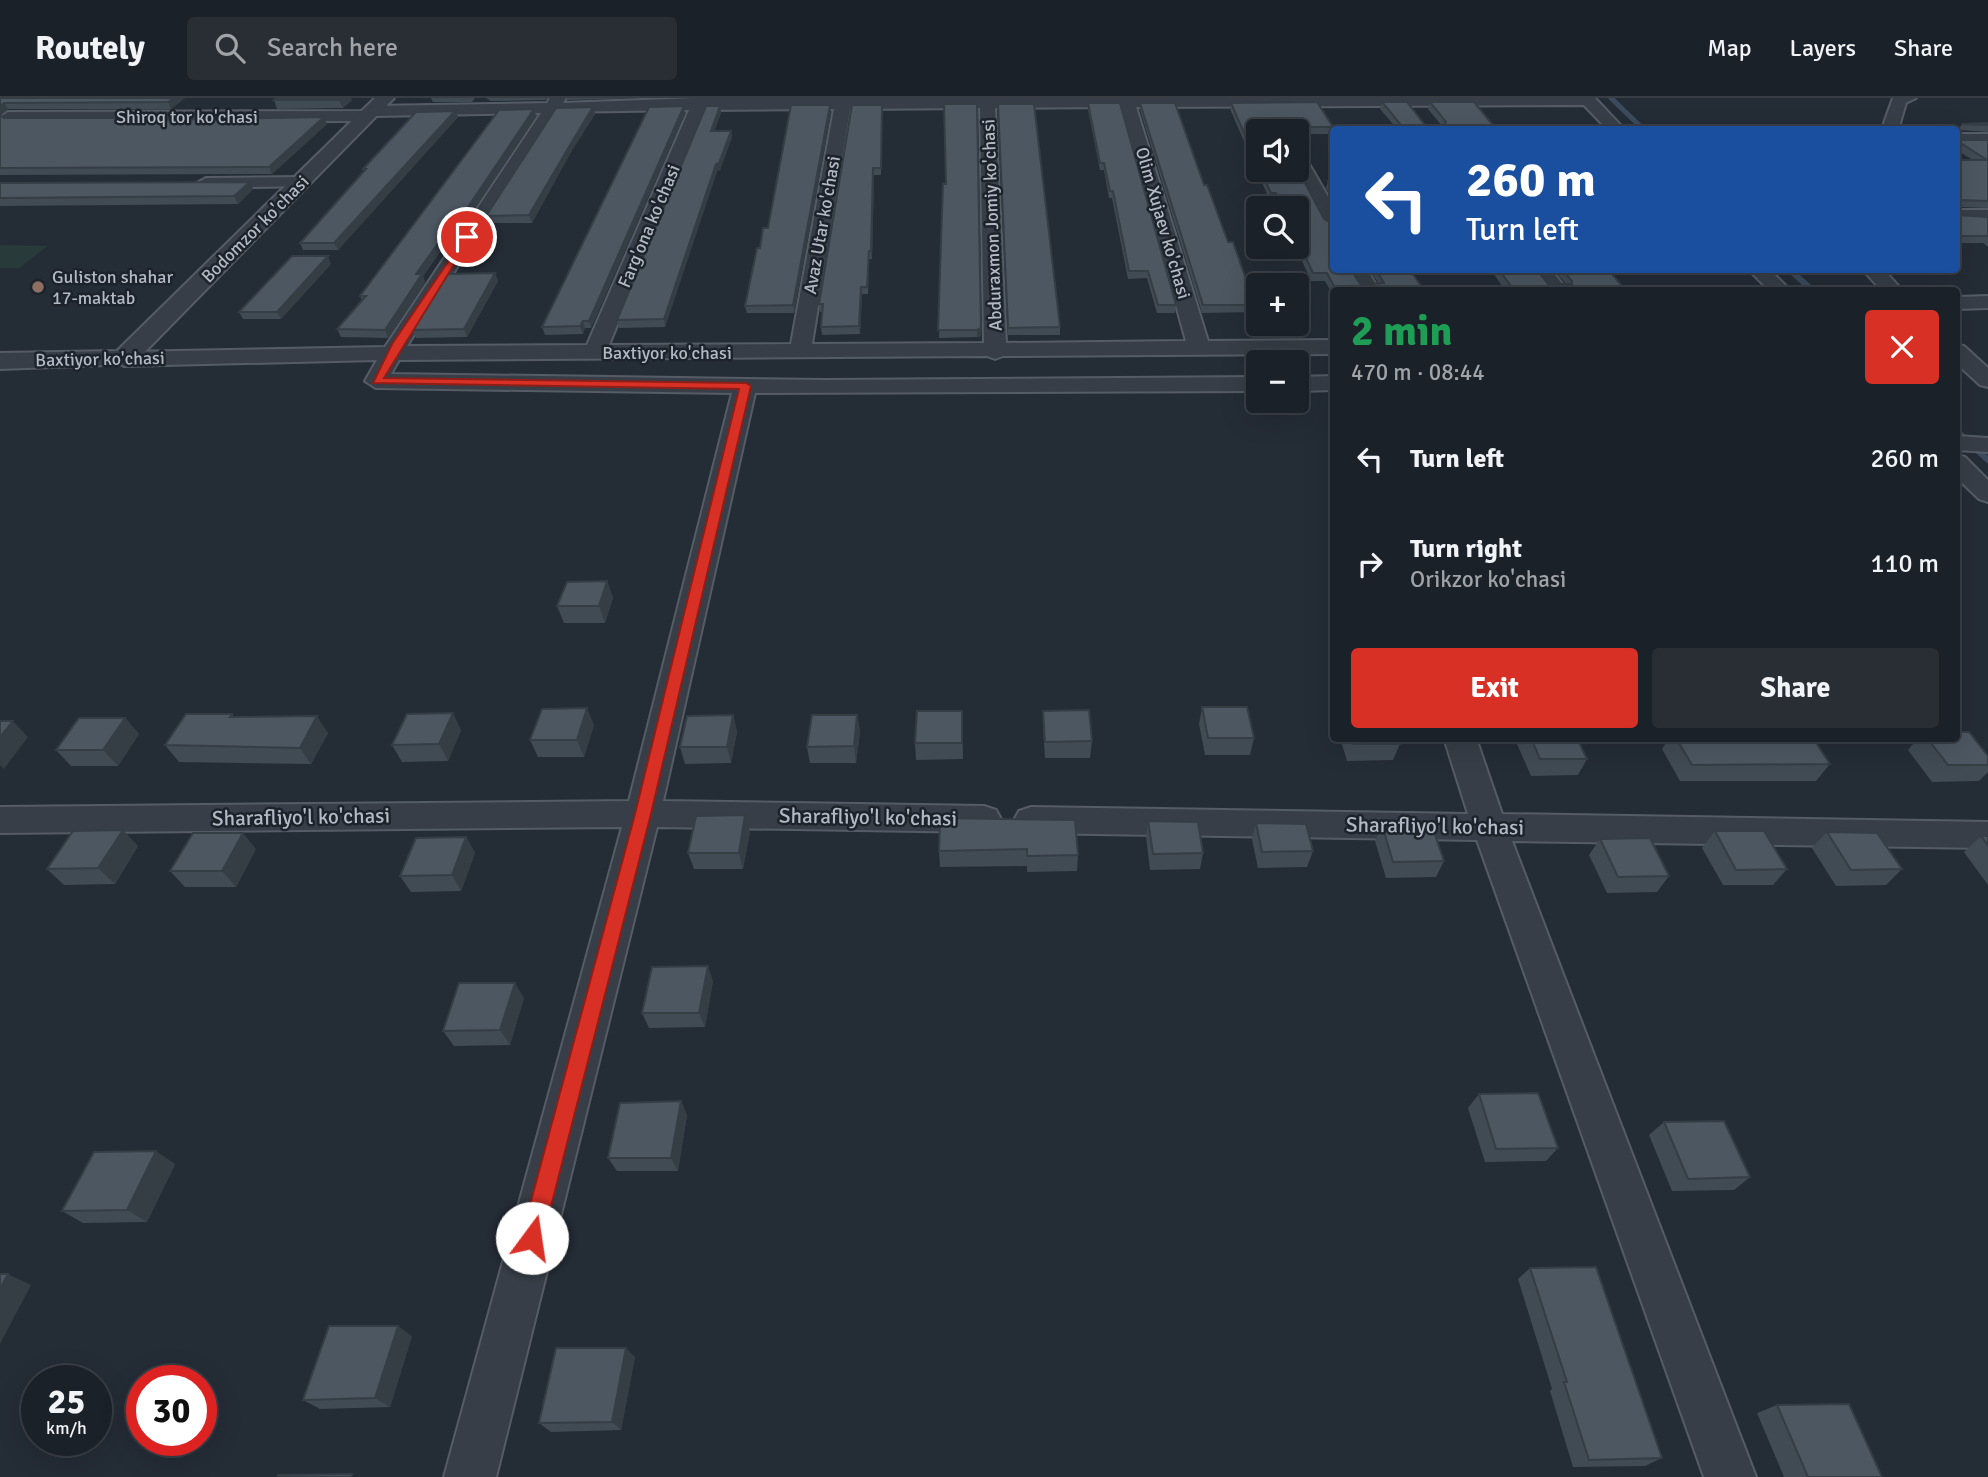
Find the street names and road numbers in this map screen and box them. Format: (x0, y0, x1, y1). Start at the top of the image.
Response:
street label: Shiroq tor ko'chasi (116, 106, 258, 128)
street label: Abduraxmon Jomiy ko'chasi (977, 119, 1007, 331)
street label: Olim Xujaev ko'chasi (1131, 144, 1195, 302)
street label: Avaz Utar ko'chasi (799, 154, 845, 296)
street label: Farg'ona ko'chasi (613, 161, 685, 291)
street label: Bodomzor ko'chasi (197, 171, 313, 287)
street label: Baxtiyor ko'chasi (602, 342, 732, 364)
street label: Baxtiyor ko'chasi (35, 347, 165, 371)
street label: Sharafliyo'l ko'chasi (212, 802, 390, 832)
street label: Sharafliyo'l ko'chasi (779, 802, 957, 832)
street label: Sharafliyo'l ko'chasi (1346, 811, 1524, 841)

